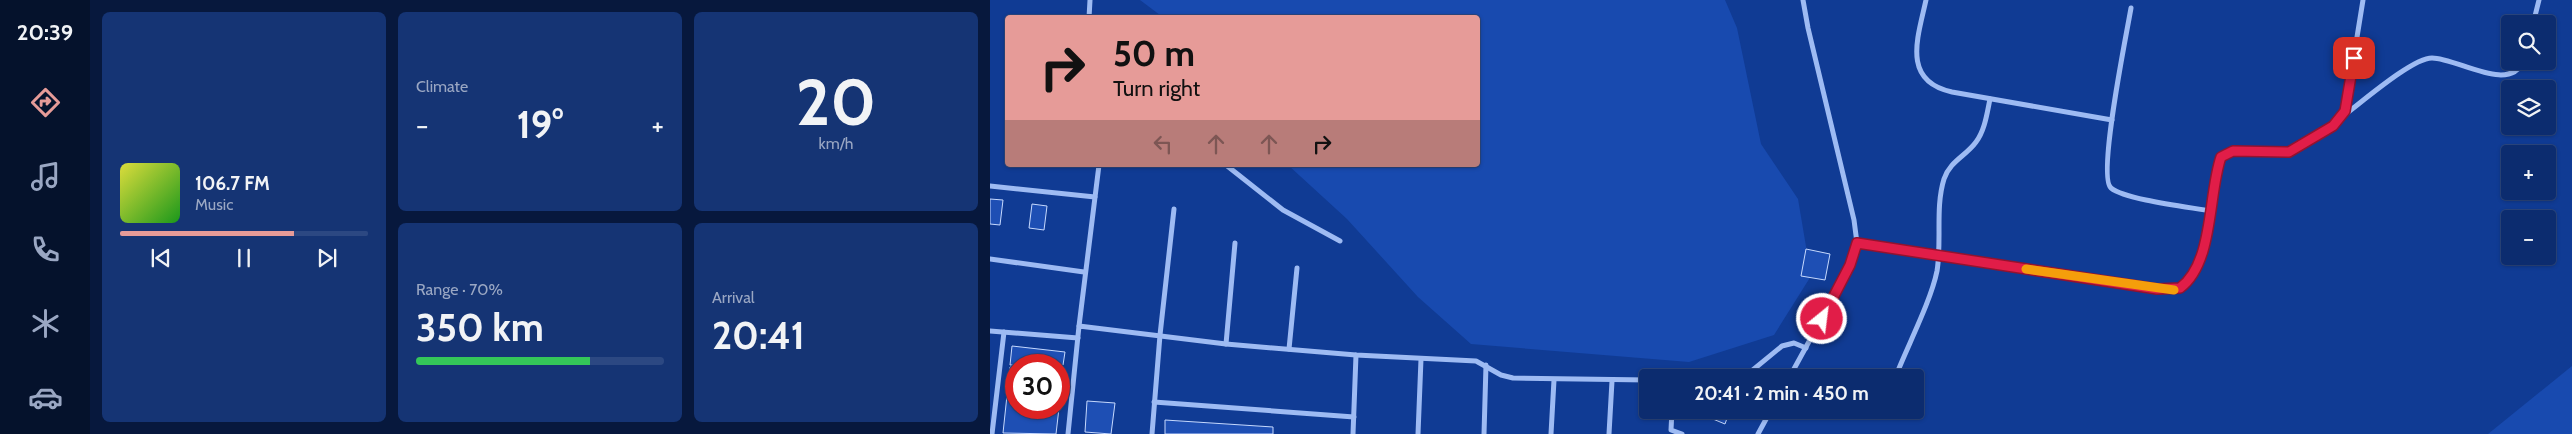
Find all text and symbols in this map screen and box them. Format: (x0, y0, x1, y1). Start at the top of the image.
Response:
map controls (2501, 15, 2556, 265)
button: search (2501, 15, 2556, 70)
text: 20:39 (17, 19, 73, 46)
text: 50 m (1113, 32, 1195, 75)
icon: right (1030, 35, 1095, 100)
pin (2333, 37, 2375, 79)
icon: arrive (2340, 44, 2368, 72)
text: 20 (796, 62, 876, 141)
text: Turn right (1113, 75, 1200, 102)
text: Climate (416, 77, 468, 96)
button: layers (2501, 80, 2556, 135)
icon: directions (28, 85, 63, 120)
text: 19° (517, 101, 563, 148)
text: − (416, 108, 428, 142)
text: + (652, 108, 664, 142)
icon: left (1149, 130, 1177, 158)
icon: ahead (1202, 130, 1230, 158)
icon: ahead (1255, 130, 1283, 158)
icon: right (1308, 130, 1336, 158)
text: km/h (818, 134, 854, 153)
button: + (2501, 145, 2556, 200)
icon: music (28, 159, 63, 194)
text: 106.7 FM (195, 172, 270, 195)
text: Music (195, 195, 233, 214)
button: − (2501, 210, 2556, 265)
icon: phone (28, 232, 63, 267)
icon: previous (147, 244, 175, 272)
icon: pause (230, 244, 258, 272)
icon: next (313, 244, 341, 272)
text: Range · 70% (416, 280, 503, 299)
text: Arrival (712, 288, 755, 307)
position arrow (1795, 292, 1847, 344)
text: 350 km (416, 304, 544, 351)
icon: climate (28, 306, 63, 341)
text: 20:41 (712, 312, 805, 359)
speed limit sign: 30 (1005, 354, 1070, 419)
icon: car (28, 380, 63, 415)
text: 20:41 · 2 min · 450 m (1694, 382, 1869, 405)

